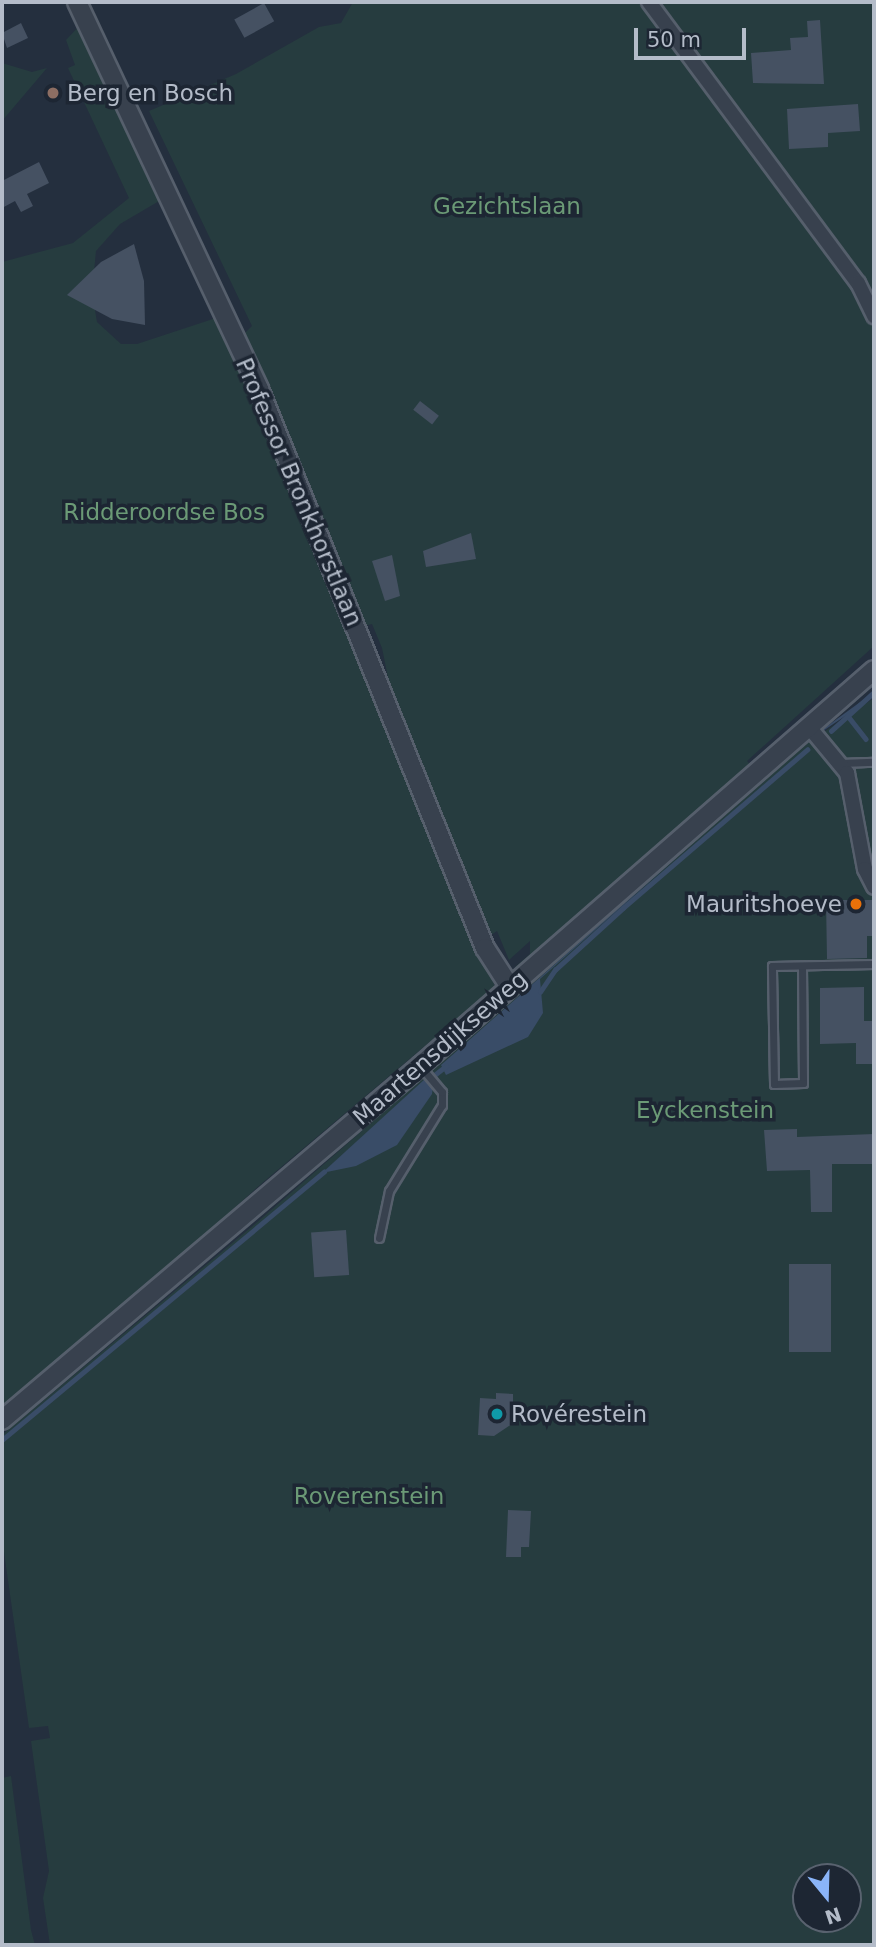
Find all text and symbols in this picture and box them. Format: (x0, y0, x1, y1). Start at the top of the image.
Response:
scale bar (638, 14, 750, 58)
text: 50 m (647, 28, 701, 52)
place label: Berg en Bosch (67, 79, 233, 107)
marker: Berg en Bosch (45, 85, 61, 101)
park label: Gezichtslaan (433, 192, 581, 220)
street label: Professor Bronkhorstlaan (230, 354, 368, 630)
park label: Ridderoordse Bos (63, 498, 265, 526)
place label: Mauritshoeve (686, 890, 842, 918)
marker: Mauritshoeve (848, 896, 864, 912)
street label: Maartensdijkseweg (347, 965, 533, 1131)
park label: Eyckenstein (636, 1096, 774, 1124)
place label: Rovérestein (511, 1400, 647, 1428)
marker: Rovérestein (489, 1406, 505, 1422)
park label: Roverenstein (294, 1482, 444, 1510)
north arrow (792, 1863, 862, 1933)
text: N (822, 1903, 844, 1929)

